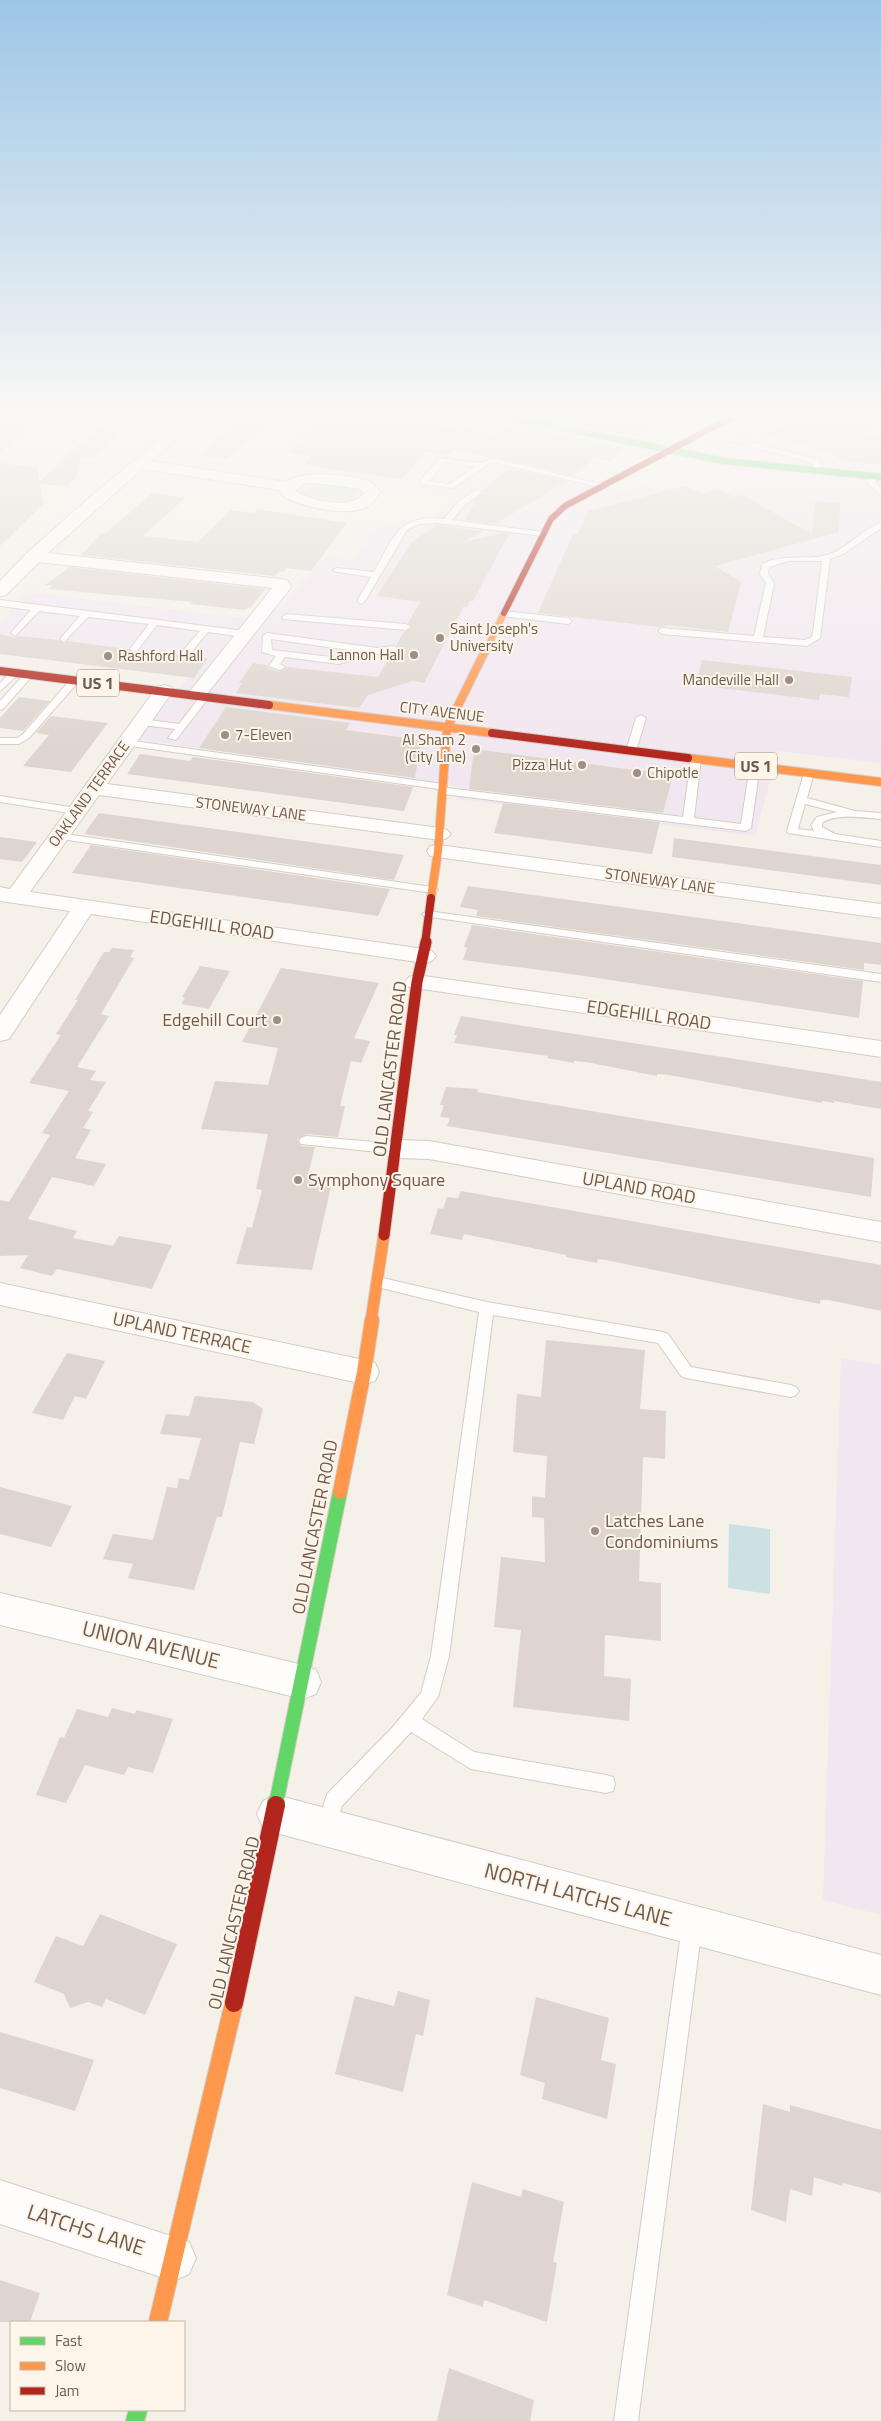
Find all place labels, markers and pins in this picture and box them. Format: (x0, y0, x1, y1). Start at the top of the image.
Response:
place label: Saint Joseph's University (450, 617, 538, 657)
marker: Saint Joseph's University (434, 632, 446, 644)
place label: Lannon Hall (329, 643, 404, 666)
place label: Rashford Hall (118, 644, 203, 667)
marker: Lannon Hall (408, 649, 420, 661)
marker: Rashford Hall (102, 650, 114, 662)
place label: Mandeville Hall (683, 668, 779, 691)
marker: Mandeville Hall (783, 674, 795, 686)
place label: 7-Eleven (235, 723, 292, 746)
place label: Al Sham 2 (City Line) (402, 728, 466, 768)
marker: 7-Eleven (219, 729, 231, 741)
marker: Al Sham 2 (City Line) (470, 743, 482, 755)
place label: Pizza Hut (512, 753, 573, 776)
marker: Pizza Hut (576, 759, 588, 771)
place label: Chipotle (647, 761, 699, 784)
marker: Chipotle (631, 767, 643, 779)
place label: Edgehill Court (162, 1006, 268, 1033)
marker: Edgehill Court (271, 1014, 283, 1026)
place label: Symphony Square (308, 1166, 445, 1193)
marker: Symphony Square (292, 1174, 304, 1186)
place label: Latches Lane Condominiums (605, 1507, 718, 1555)
marker: Latches Lane Condominiums (589, 1525, 601, 1537)

